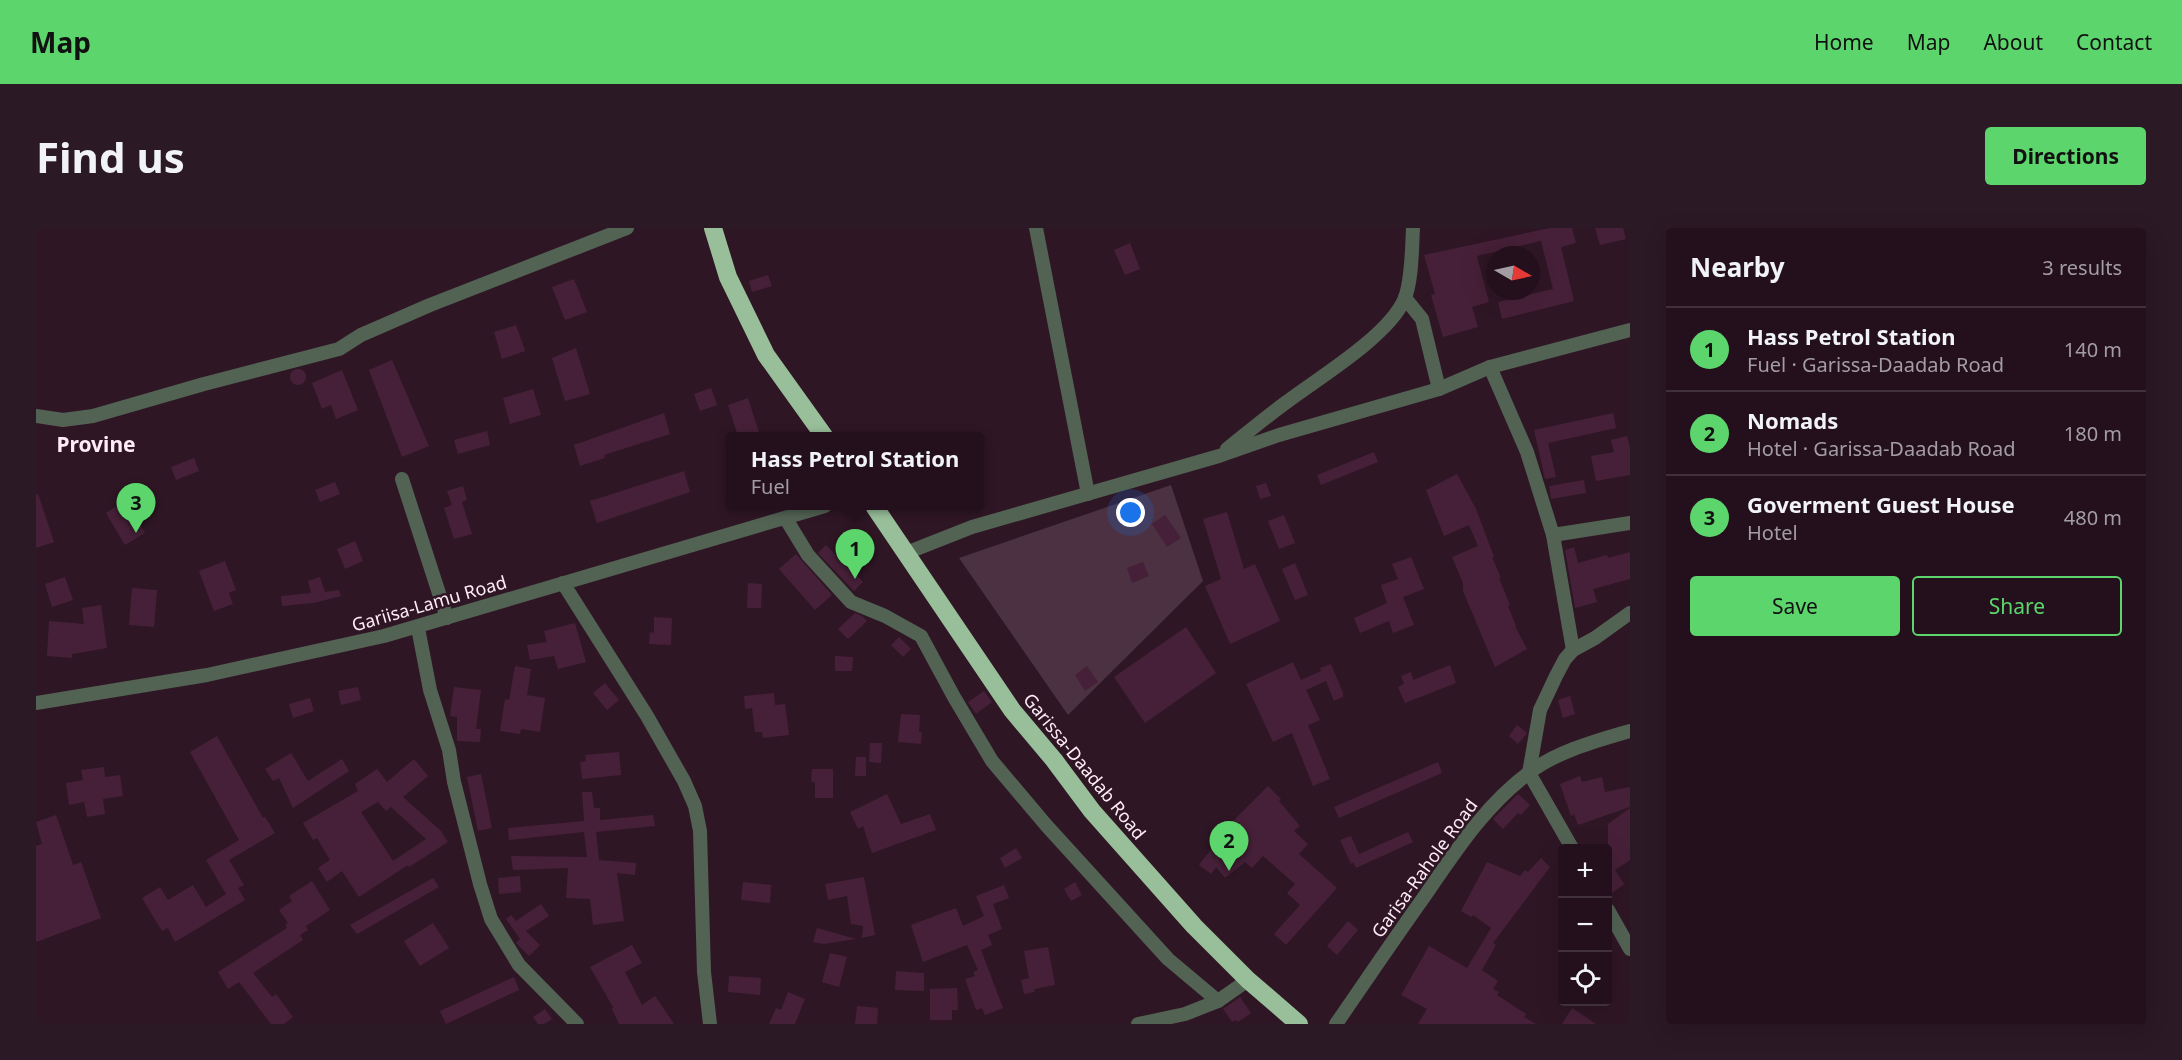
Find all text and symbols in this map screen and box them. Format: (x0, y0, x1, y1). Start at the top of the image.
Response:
text: Map (30, 23, 91, 61)
text: Home (1814, 28, 1874, 56)
text: Map (1907, 28, 1950, 56)
text: About (1983, 28, 2043, 56)
text: Contact (2076, 28, 2152, 56)
button: Directions (1985, 127, 2146, 185)
text: Find us (36, 128, 185, 185)
north arrow (1486, 246, 1540, 300)
text: Nearby (1690, 249, 1785, 285)
text: 3 results (2042, 254, 2122, 281)
text: Hass Petrol Station (1747, 321, 1956, 351)
text: 1 (1704, 336, 1715, 363)
text: 140 m (2064, 336, 2122, 363)
text: Fuel · Garissa-Daadab Road (1747, 351, 2004, 378)
text: Nomads (1747, 405, 1838, 435)
text: 2 (1704, 420, 1715, 447)
text: 180 m (2064, 420, 2122, 447)
district label: Provine (56, 430, 136, 458)
popup (726, 432, 984, 510)
text: Hotel · Garissa-Daadab Road (1747, 435, 2015, 462)
text: Hass Petrol Station (751, 443, 959, 473)
text: Fuel (751, 473, 790, 500)
pin: 3 (116, 484, 156, 533)
text: Goverment Guest House (1747, 489, 2015, 519)
your location (1116, 498, 1145, 527)
text: 3 (1704, 504, 1715, 531)
text: 480 m (2064, 504, 2122, 531)
text: Hotel (1747, 519, 1798, 546)
pin: 1 (836, 530, 874, 579)
street label: Gariisa-Lamu Road (349, 569, 509, 637)
button: Save (1690, 576, 1900, 636)
button: Share (1912, 576, 2122, 636)
street label: Garissa-Daadab Road (1018, 688, 1152, 844)
street label: Garisa-Rahole Road (1366, 794, 1482, 942)
pin: 2 (1210, 822, 1248, 871)
map controls (1558, 844, 1612, 1006)
button: + (1558, 844, 1612, 898)
button: − (1558, 898, 1612, 952)
button: locate (1558, 952, 1612, 1006)

